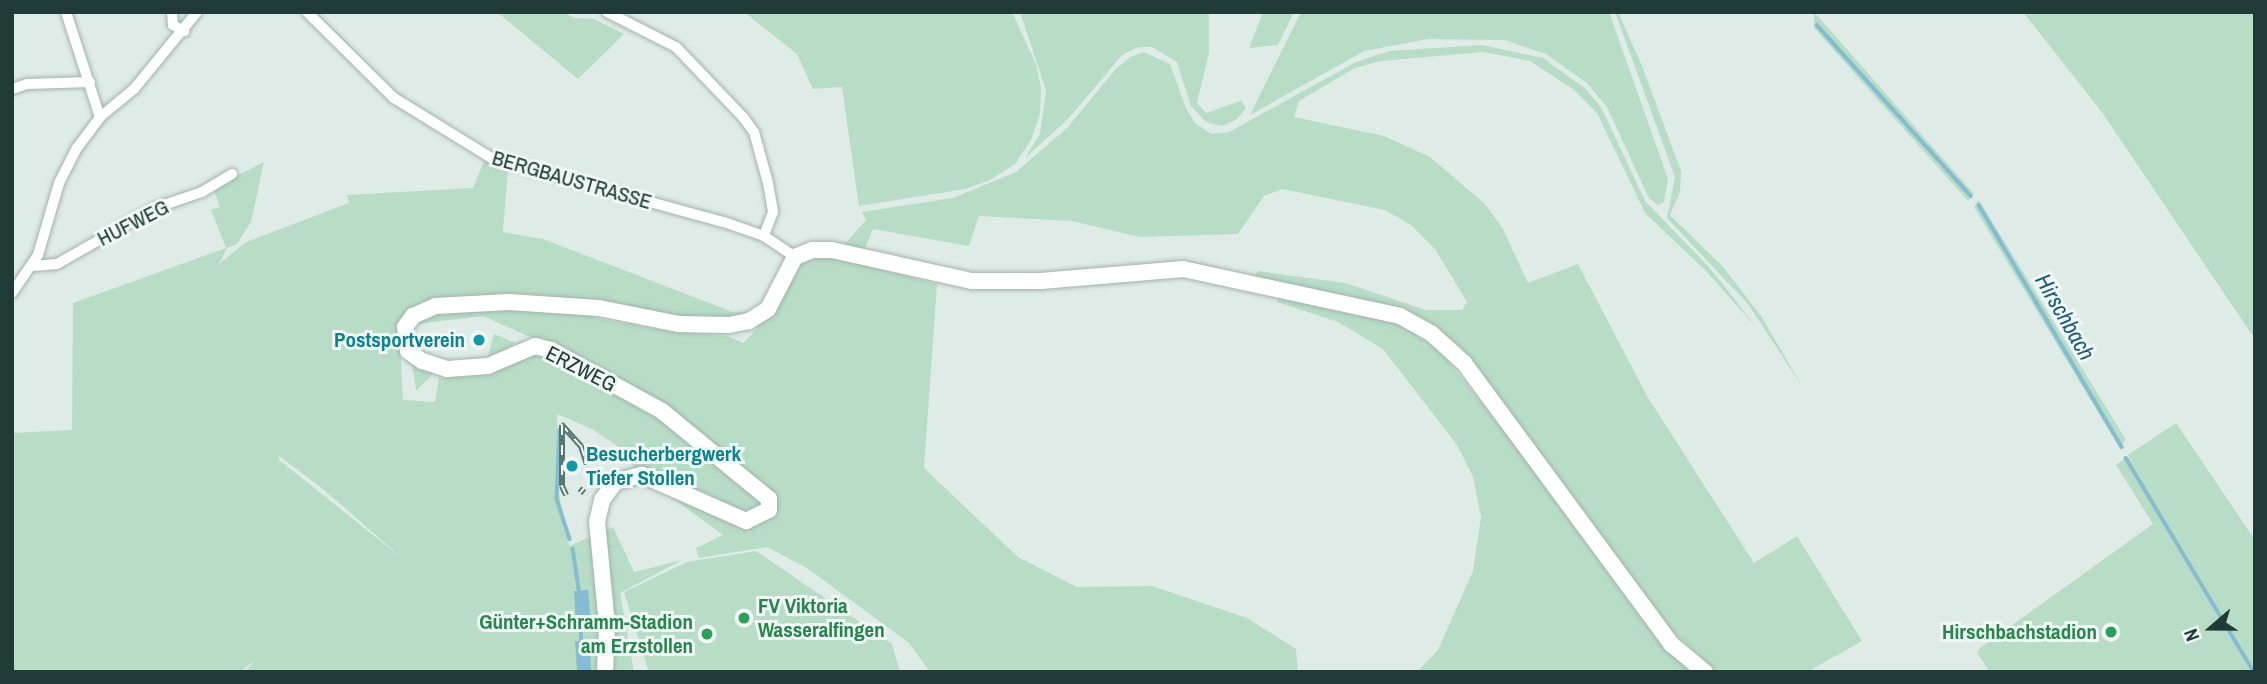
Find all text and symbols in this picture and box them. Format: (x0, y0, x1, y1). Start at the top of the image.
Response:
street label: BERGBAUSTRASSE (489, 145, 655, 215)
street label: HUFWEG (93, 194, 173, 252)
water label: Hirschbach (2029, 269, 2101, 365)
place label: Postsportverein (334, 327, 465, 353)
marker: Postsportverein (471, 332, 487, 348)
street label: ERZWEG (542, 341, 620, 397)
place label: Besucherbergwerk Tiefer Stollen (586, 441, 741, 491)
marker: Besucherbergwerk Tiefer Stollen (564, 458, 580, 474)
place label: FV Viktoria Wasseralfingen (758, 593, 885, 643)
north arrow (2176, 593, 2246, 663)
place label: Günter+Schramm-Stadion am Erzstollen (479, 609, 693, 659)
marker: FV Viktoria Wasseralfingen (736, 610, 752, 626)
place label: Hirschbachstadion (1942, 619, 2097, 645)
marker: Hirschbachstadion (2103, 624, 2119, 640)
text: N (2177, 625, 2205, 645)
marker: Günter+Schramm-Stadion am Erzstollen (699, 626, 715, 642)

